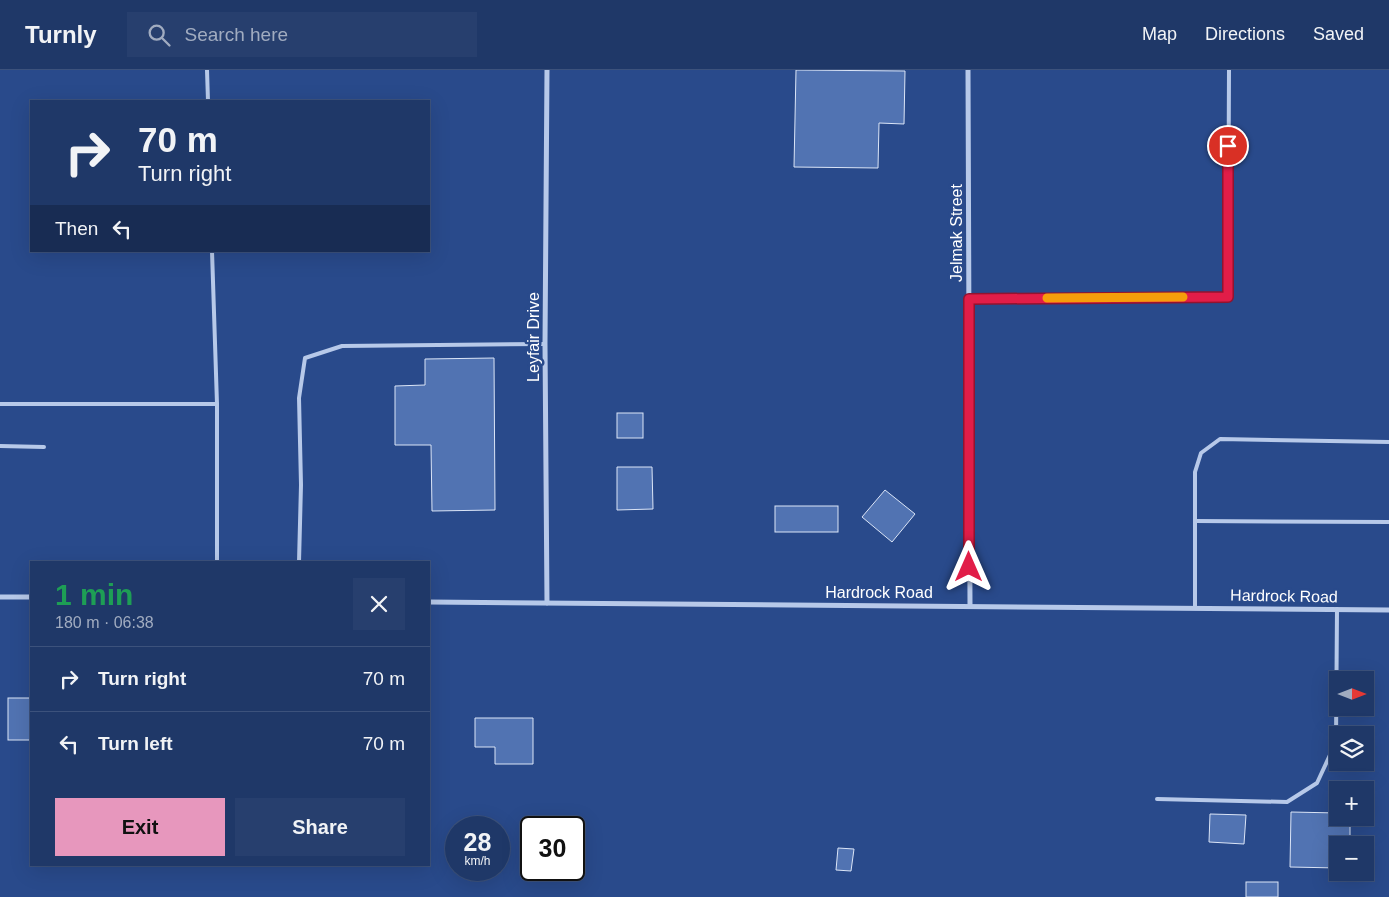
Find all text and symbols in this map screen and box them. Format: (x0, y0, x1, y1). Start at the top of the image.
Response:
search box (127, 12, 477, 57)
text: Turnly (25, 21, 97, 48)
icon: search (145, 21, 173, 49)
text: Search here (185, 24, 288, 45)
text: Map (1142, 24, 1177, 44)
text: Directions (1205, 24, 1285, 44)
text: Saved (1313, 24, 1364, 44)
icon: right (55, 120, 120, 185)
text: 70 m (138, 120, 218, 159)
pin (1207, 125, 1249, 167)
icon: arrive (1214, 132, 1242, 160)
text: Turn right (138, 161, 231, 186)
street label: Jelmak Street (948, 184, 965, 282)
icon: left (108, 215, 136, 243)
text: Then (55, 218, 98, 239)
street label: Leyfair Drive (525, 292, 542, 382)
position arrow (942, 540, 994, 592)
text: 1 min (55, 578, 133, 611)
button: close (353, 578, 405, 630)
street label: Hardrock Road (825, 584, 933, 601)
street label: Hardrock Road (1230, 587, 1338, 605)
text: 180 m · 06:38 (55, 614, 154, 631)
icon: right (55, 665, 83, 693)
text: Turn right (98, 668, 186, 689)
text: 70 m (363, 668, 405, 689)
north arrow (1329, 671, 1374, 716)
map controls (1329, 671, 1374, 881)
button: layers (1329, 726, 1374, 771)
icon: left (55, 730, 83, 758)
text: Turn left (98, 733, 173, 754)
text: 70 m (363, 733, 405, 754)
button: + (1329, 781, 1374, 826)
button: Exit (55, 798, 225, 856)
button: Share (235, 798, 405, 856)
speed limit sign: 30 (520, 816, 585, 881)
text: 28 (464, 828, 491, 856)
button: − (1329, 836, 1374, 881)
text: km/h (464, 854, 491, 868)

